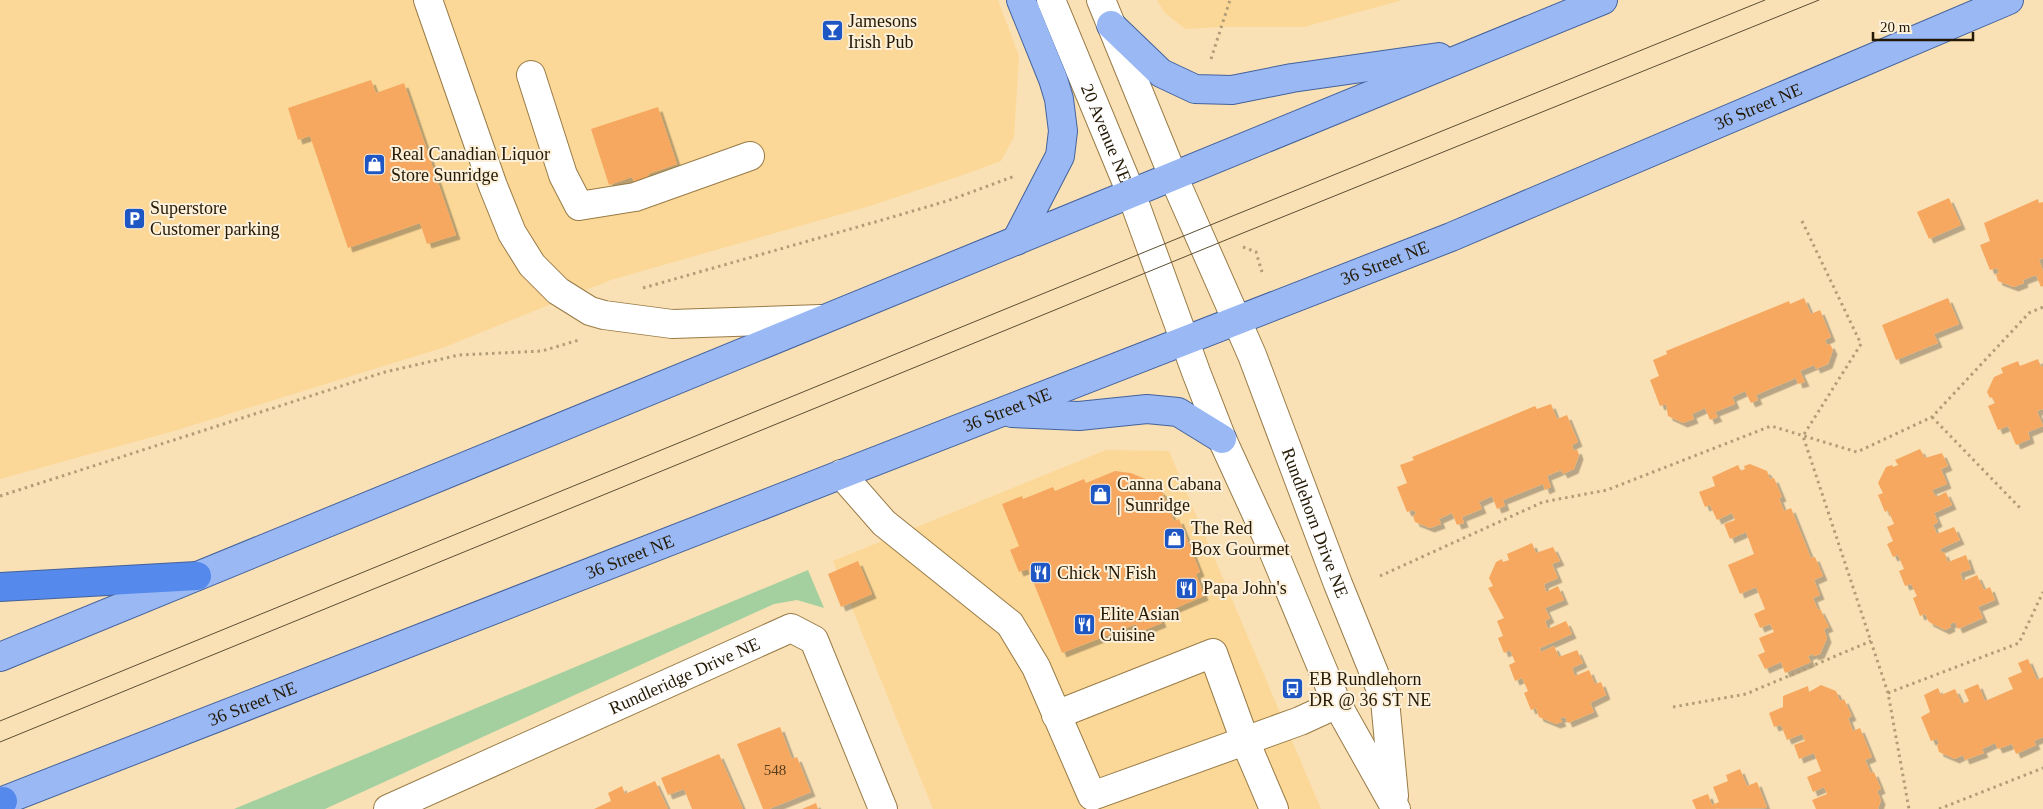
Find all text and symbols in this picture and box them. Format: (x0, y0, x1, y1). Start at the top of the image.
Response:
scale bar (1873, 10, 1973, 42)
place label: Jamesons Irish Pub (848, 11, 917, 52)
bar icon: Jamesons Irish Pub (820, 19, 844, 43)
text: 20 m (1880, 19, 1911, 35)
street label: 36 Street NE (1712, 79, 1805, 134)
street label: 20 Avenue NE (1077, 81, 1135, 185)
place label: Real Canadian Liquor Store Sunridge (391, 144, 550, 185)
shop icon: Real Canadian Liquor Store Sunridge (363, 152, 387, 176)
place label: Superstore Customer parking (150, 198, 279, 239)
parking icon: Superstore Customer parking (122, 206, 146, 230)
street label: 36 Street NE (1338, 237, 1432, 289)
street label: 36 Street NE (960, 384, 1054, 436)
street label: Rundlehorn Drive NE (1278, 445, 1353, 601)
place label: Canna Cabana | Sunridge (1117, 474, 1221, 515)
shop icon: Canna Cabana | Sunridge (1089, 482, 1113, 506)
place label: The Red Box Gourmet (1191, 518, 1290, 559)
shop icon: The Red Box Gourmet (1163, 526, 1187, 550)
street label: 36 Street NE (583, 531, 677, 583)
restaurant icon: Chick 'N Fish (1029, 561, 1053, 585)
place label: Chick 'N Fish (1057, 563, 1156, 583)
restaurant icon: Papa John's (1175, 576, 1199, 600)
place label: Papa John's (1203, 578, 1287, 598)
place label: Elite Asian Cuisine (1100, 604, 1180, 645)
restaurant icon: Elite Asian Cuisine (1072, 612, 1096, 636)
street label: Rundleridge Drive NE (606, 633, 763, 718)
place label: EB Rundlehorn DR @ 36 ST NE (1309, 669, 1431, 710)
street label: 36 Street NE (206, 677, 300, 730)
bus stop icon: EB Rundlehorn DR @ 36 ST NE (1281, 677, 1305, 701)
house number: 548 (764, 762, 786, 778)

